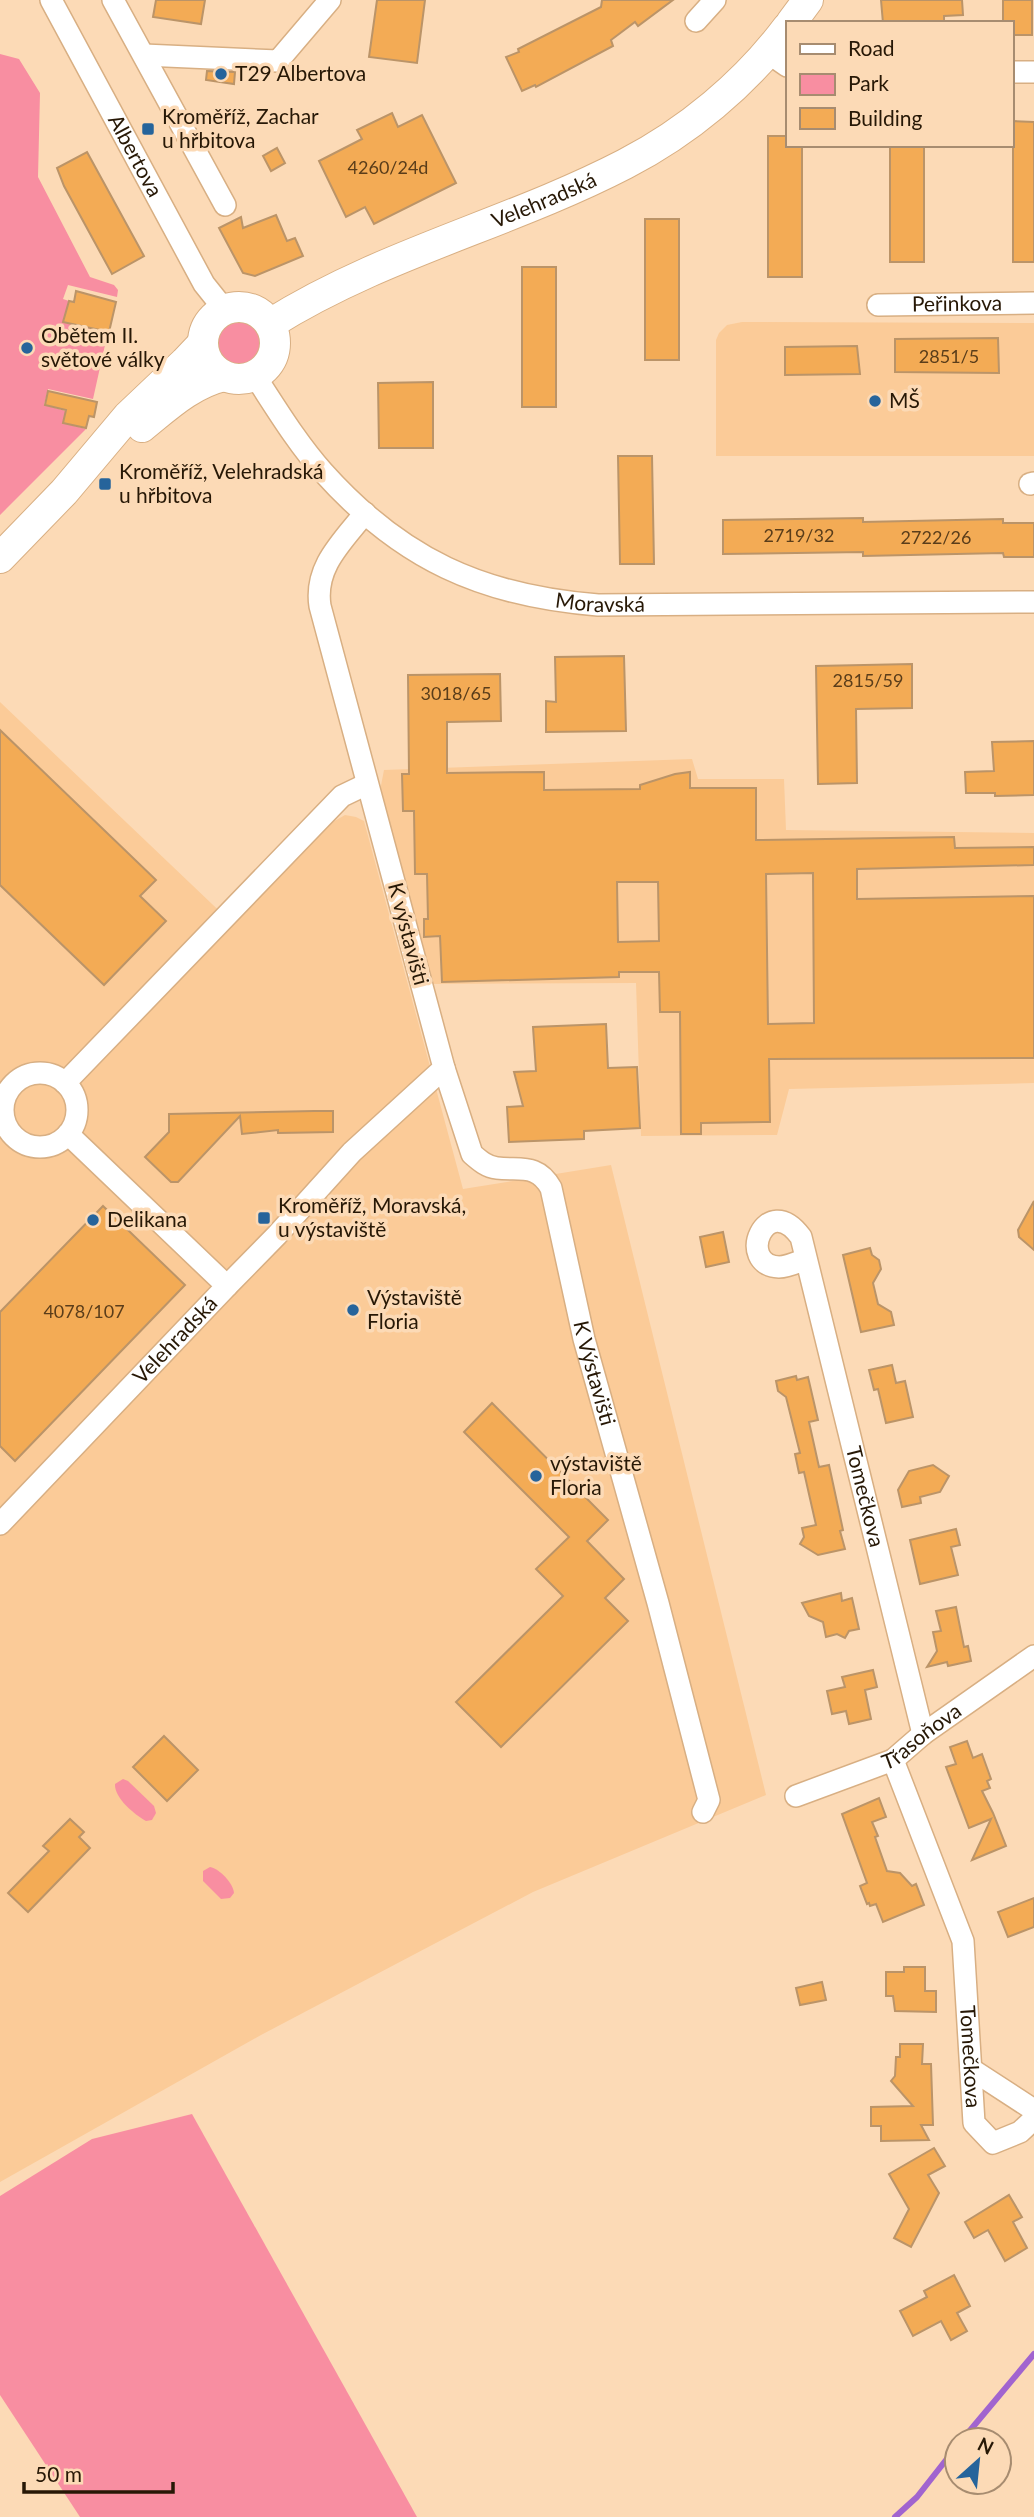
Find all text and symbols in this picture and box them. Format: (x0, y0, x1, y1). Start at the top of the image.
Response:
legend (786, 21, 1013, 147)
text: Road (848, 35, 895, 60)
place label: T29 Albertova (235, 60, 366, 85)
marker: T29 Albertova (213, 66, 229, 82)
text: Park (848, 70, 889, 95)
place label: Kroměříž, Zachar u hřbitova (162, 103, 319, 152)
text: Building (848, 105, 923, 130)
street label: Albertova (104, 110, 169, 201)
marker: Kroměříž, Zachar u hřbitova (140, 121, 156, 137)
house number: 4260/24d (348, 156, 428, 178)
street label: Velehradská (487, 166, 600, 232)
street label: Peřinkova (912, 289, 1002, 316)
place label: Obětem II. světové války (41, 322, 165, 371)
marker: Obětem II. světové války (19, 340, 35, 356)
house number: 2851/5 (919, 345, 979, 367)
place label: MŠ (889, 387, 920, 412)
marker: MŠ (867, 393, 883, 409)
place label: Kroměříž, Velehradská u hřbitova (119, 458, 324, 507)
marker: Kroměříž, Velehradská u hřbitova (97, 476, 113, 492)
house number: 2719/32 (764, 524, 834, 546)
house number: 2722/26 (901, 526, 971, 548)
street label: Moravská (554, 586, 645, 616)
house number: 2815/59 (833, 669, 903, 691)
house number: 3018/65 (421, 682, 491, 704)
street label: K výstavišti (384, 880, 435, 988)
place label: Kroměříž, Moravská, u výstaviště (278, 1192, 466, 1241)
place label: Delikana (107, 1206, 187, 1231)
marker: Kroměříž, Moravská, u výstaviště (256, 1210, 272, 1226)
marker: Delikana (85, 1212, 101, 1228)
place label: Výstaviště Floria (367, 1284, 462, 1333)
street label: Velehradská (127, 1290, 222, 1388)
house number: 4078/107 (43, 1300, 125, 1322)
marker: Výstaviště Floria (345, 1302, 361, 1318)
street label: K Výstavišti (569, 1318, 622, 1428)
street label: Tomečkova (842, 1443, 891, 1549)
place label: výstaviště Floria (550, 1450, 642, 1499)
marker: výstaviště Floria (528, 1468, 544, 1484)
street label: Třasoňova (878, 1697, 965, 1774)
street label: Tomečkova (956, 2005, 987, 2109)
north arrow (943, 2426, 1013, 2496)
text: N (974, 2432, 998, 2459)
scale bar (24, 2450, 173, 2494)
text: 50 m (35, 2461, 82, 2486)

